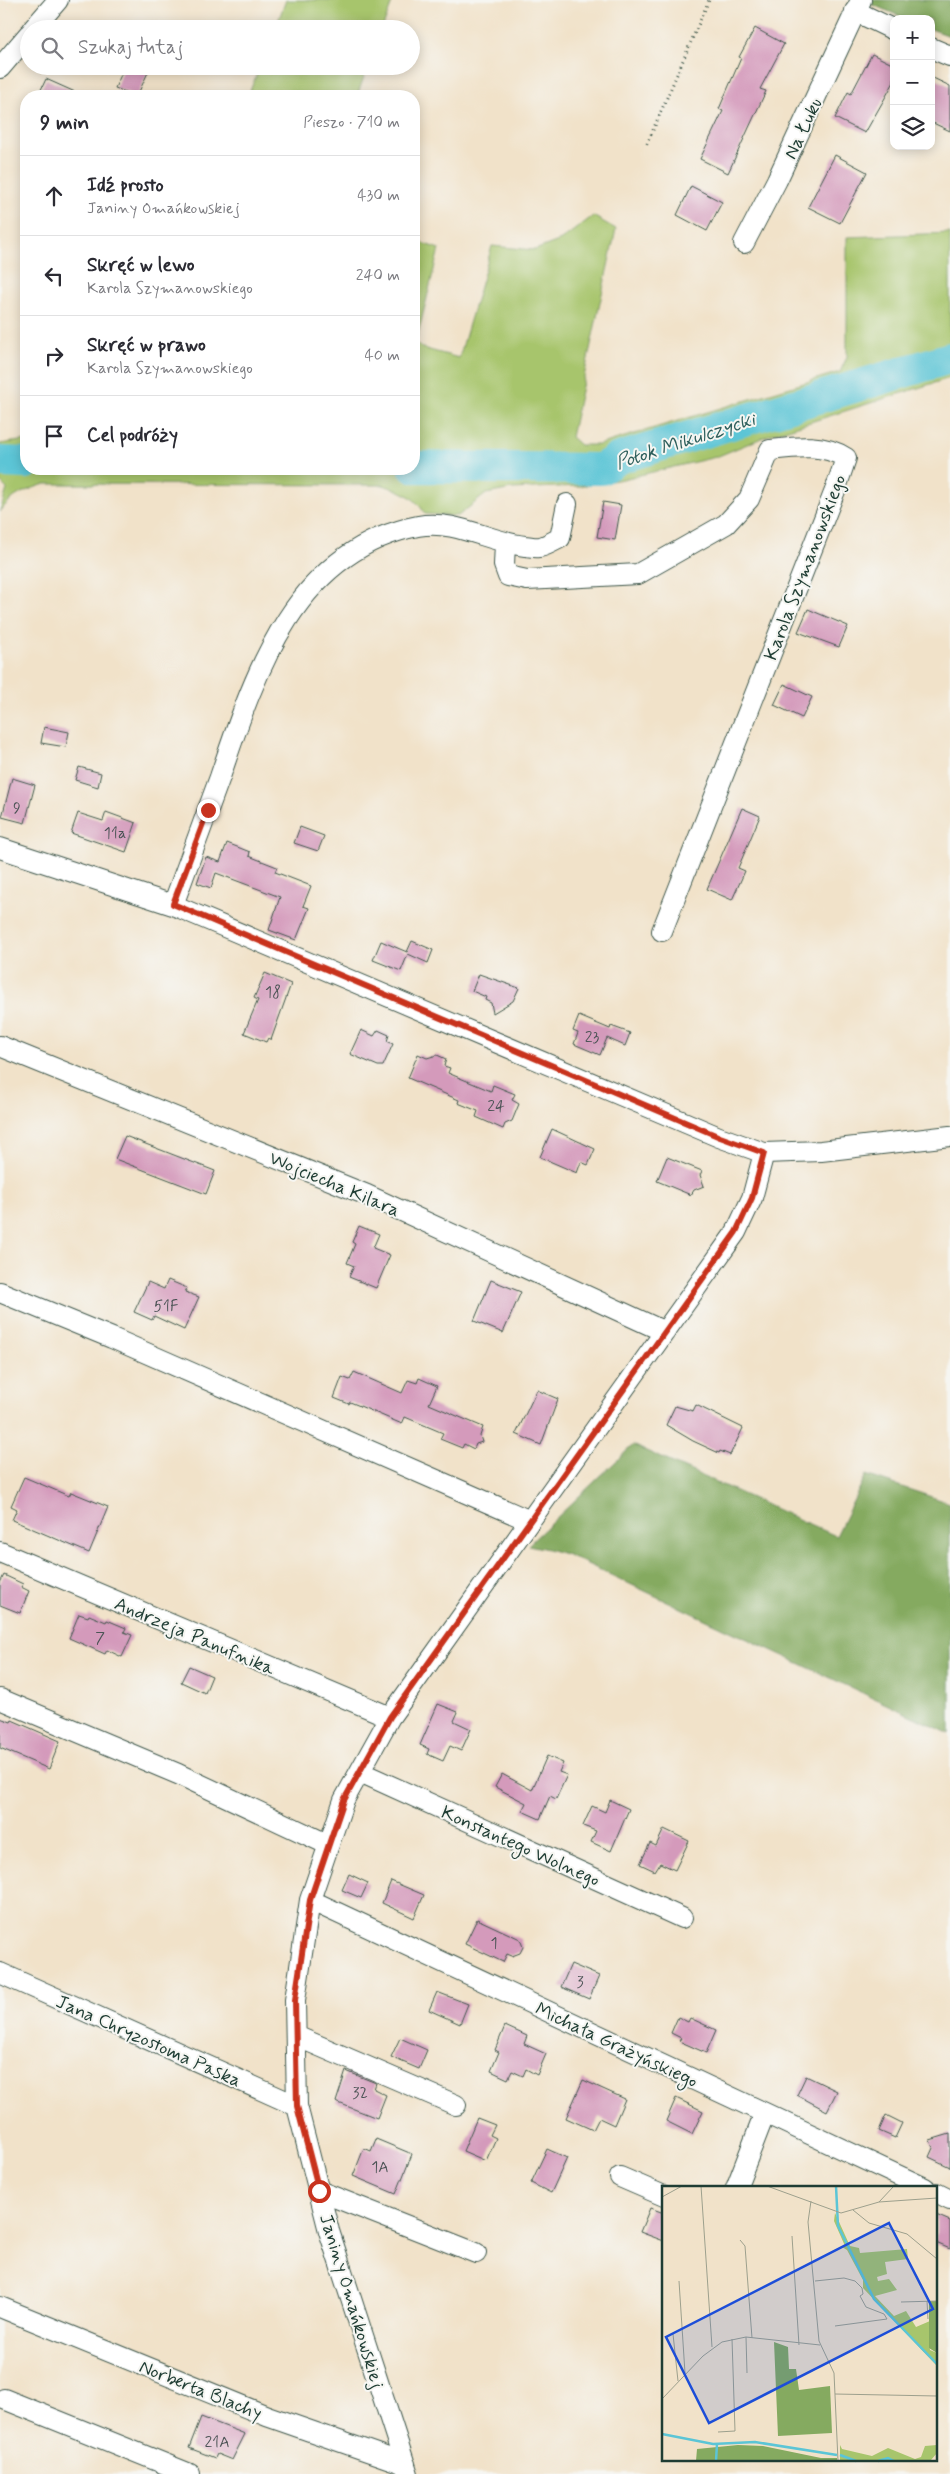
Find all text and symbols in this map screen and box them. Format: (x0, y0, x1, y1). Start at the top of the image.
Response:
map controls (890, 15, 935, 150)
button: + (890, 15, 935, 60)
search box (20, 20, 420, 75)
icon: search (38, 34, 66, 62)
text: Szukaj tutaj (78, 35, 183, 60)
button: − (890, 60, 935, 105)
street label: Na Łuku (778, 94, 828, 163)
button: layers (890, 105, 935, 150)
text: 9 min (40, 109, 89, 137)
text: Pieszo · 710 m (303, 112, 400, 133)
text: Idź prosto (87, 173, 164, 198)
icon: ahead (40, 182, 68, 210)
text: 430 m (357, 185, 400, 206)
text: Janiny Omańkowskiej (87, 198, 240, 219)
text: Skręć w lewo (87, 253, 195, 278)
icon: left (40, 262, 68, 290)
text: 240 m (356, 265, 400, 286)
text: Karola Szymanowskiego (87, 278, 253, 299)
text: Skręć w prawo (87, 333, 206, 358)
icon: right (40, 342, 68, 370)
text: 40 m (364, 345, 400, 366)
text: Karola Szymanowskiego (87, 358, 253, 379)
water label: Potok Mikulczycki (612, 405, 761, 477)
icon: arrive (40, 422, 68, 450)
text: Cel podróży (87, 423, 178, 448)
street label: Karola Szymanowskiego (758, 471, 853, 664)
house number: 9 (13, 798, 21, 819)
route end (197, 799, 220, 822)
house number: 11a (104, 823, 126, 844)
house number: 18 (265, 982, 281, 1003)
house number: 23 (585, 1027, 600, 1048)
house number: 24 (487, 1096, 505, 1117)
street label: Wojciecha Kilara (265, 1146, 404, 1224)
house number: 51F (154, 1296, 178, 1317)
street label: Andrzeja Panufnika (110, 1591, 279, 1683)
house number: 7 (95, 1628, 105, 1649)
street label: Konstantego Wolnego (436, 1800, 604, 1894)
house number: 1 (490, 1933, 498, 1954)
house number: 3 (576, 1972, 584, 1993)
street label: Jana Chryzostoma Paska (52, 1989, 245, 2093)
street label: Michała Grażyńskiego (530, 1997, 702, 2096)
house number: 32 (352, 2083, 368, 2104)
house number: 1A (371, 2157, 389, 2178)
route start (308, 2180, 331, 2203)
inset map (662, 2186, 938, 2462)
street label: Janiny Omańkowskiej (312, 2211, 390, 2392)
street label: Norberta Blachy (135, 2354, 266, 2427)
house number: 21A (204, 2432, 230, 2453)

